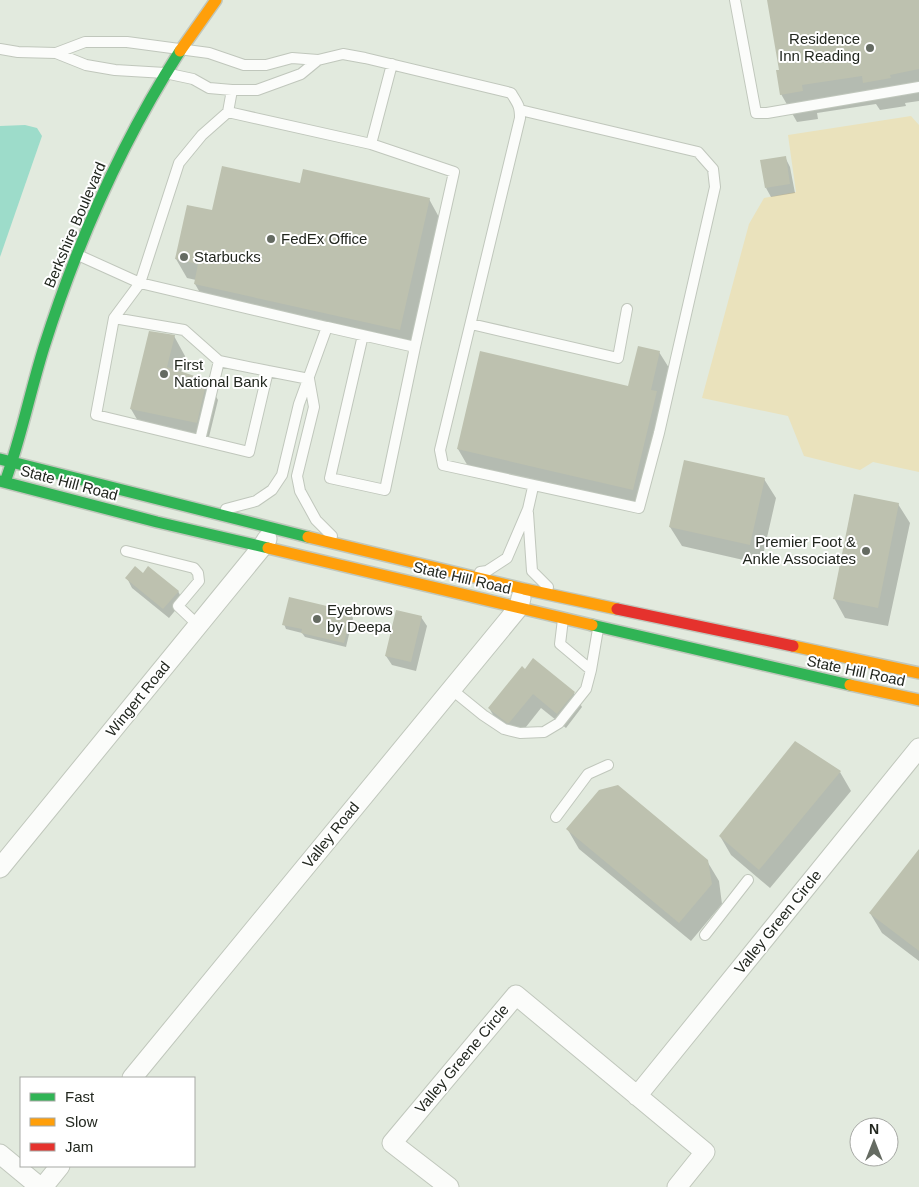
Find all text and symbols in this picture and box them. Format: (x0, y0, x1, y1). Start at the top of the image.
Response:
place label: Residence Inn Reading (779, 30, 860, 64)
marker: Residence Inn Reading (864, 42, 876, 54)
street label: Berkshire Boulevard (40, 159, 109, 290)
place label: FedEx Office (281, 230, 367, 247)
marker: FedEx Office (265, 233, 277, 245)
place label: Starbucks (194, 248, 261, 265)
marker: Starbucks (178, 251, 190, 263)
place label: First National Bank (174, 356, 268, 390)
marker: First National Bank (158, 368, 170, 380)
street label: State Hill Road (19, 461, 120, 504)
place label: Premier Foot & Ankle Associates (743, 533, 856, 567)
marker: Premier Foot & Ankle Associates (860, 545, 872, 557)
street label: State Hill Road (411, 558, 513, 597)
place label: Eyebrows by Deepa (327, 601, 393, 635)
marker: Eyebrows by Deepa (311, 613, 323, 625)
street label: State Hill Road (805, 652, 907, 689)
street label: Wingert Road (102, 658, 173, 740)
street label: Valley Road (299, 798, 362, 871)
street label: Valley Green Circle (731, 867, 825, 977)
street label: Valley Greene Circle (411, 1001, 512, 1116)
legend (20, 1077, 195, 1167)
text: Fast (65, 1088, 95, 1105)
text: Slow (65, 1113, 98, 1130)
north arrow (849, 1117, 899, 1167)
text: N (869, 1121, 879, 1137)
text: Jam (65, 1138, 93, 1155)

